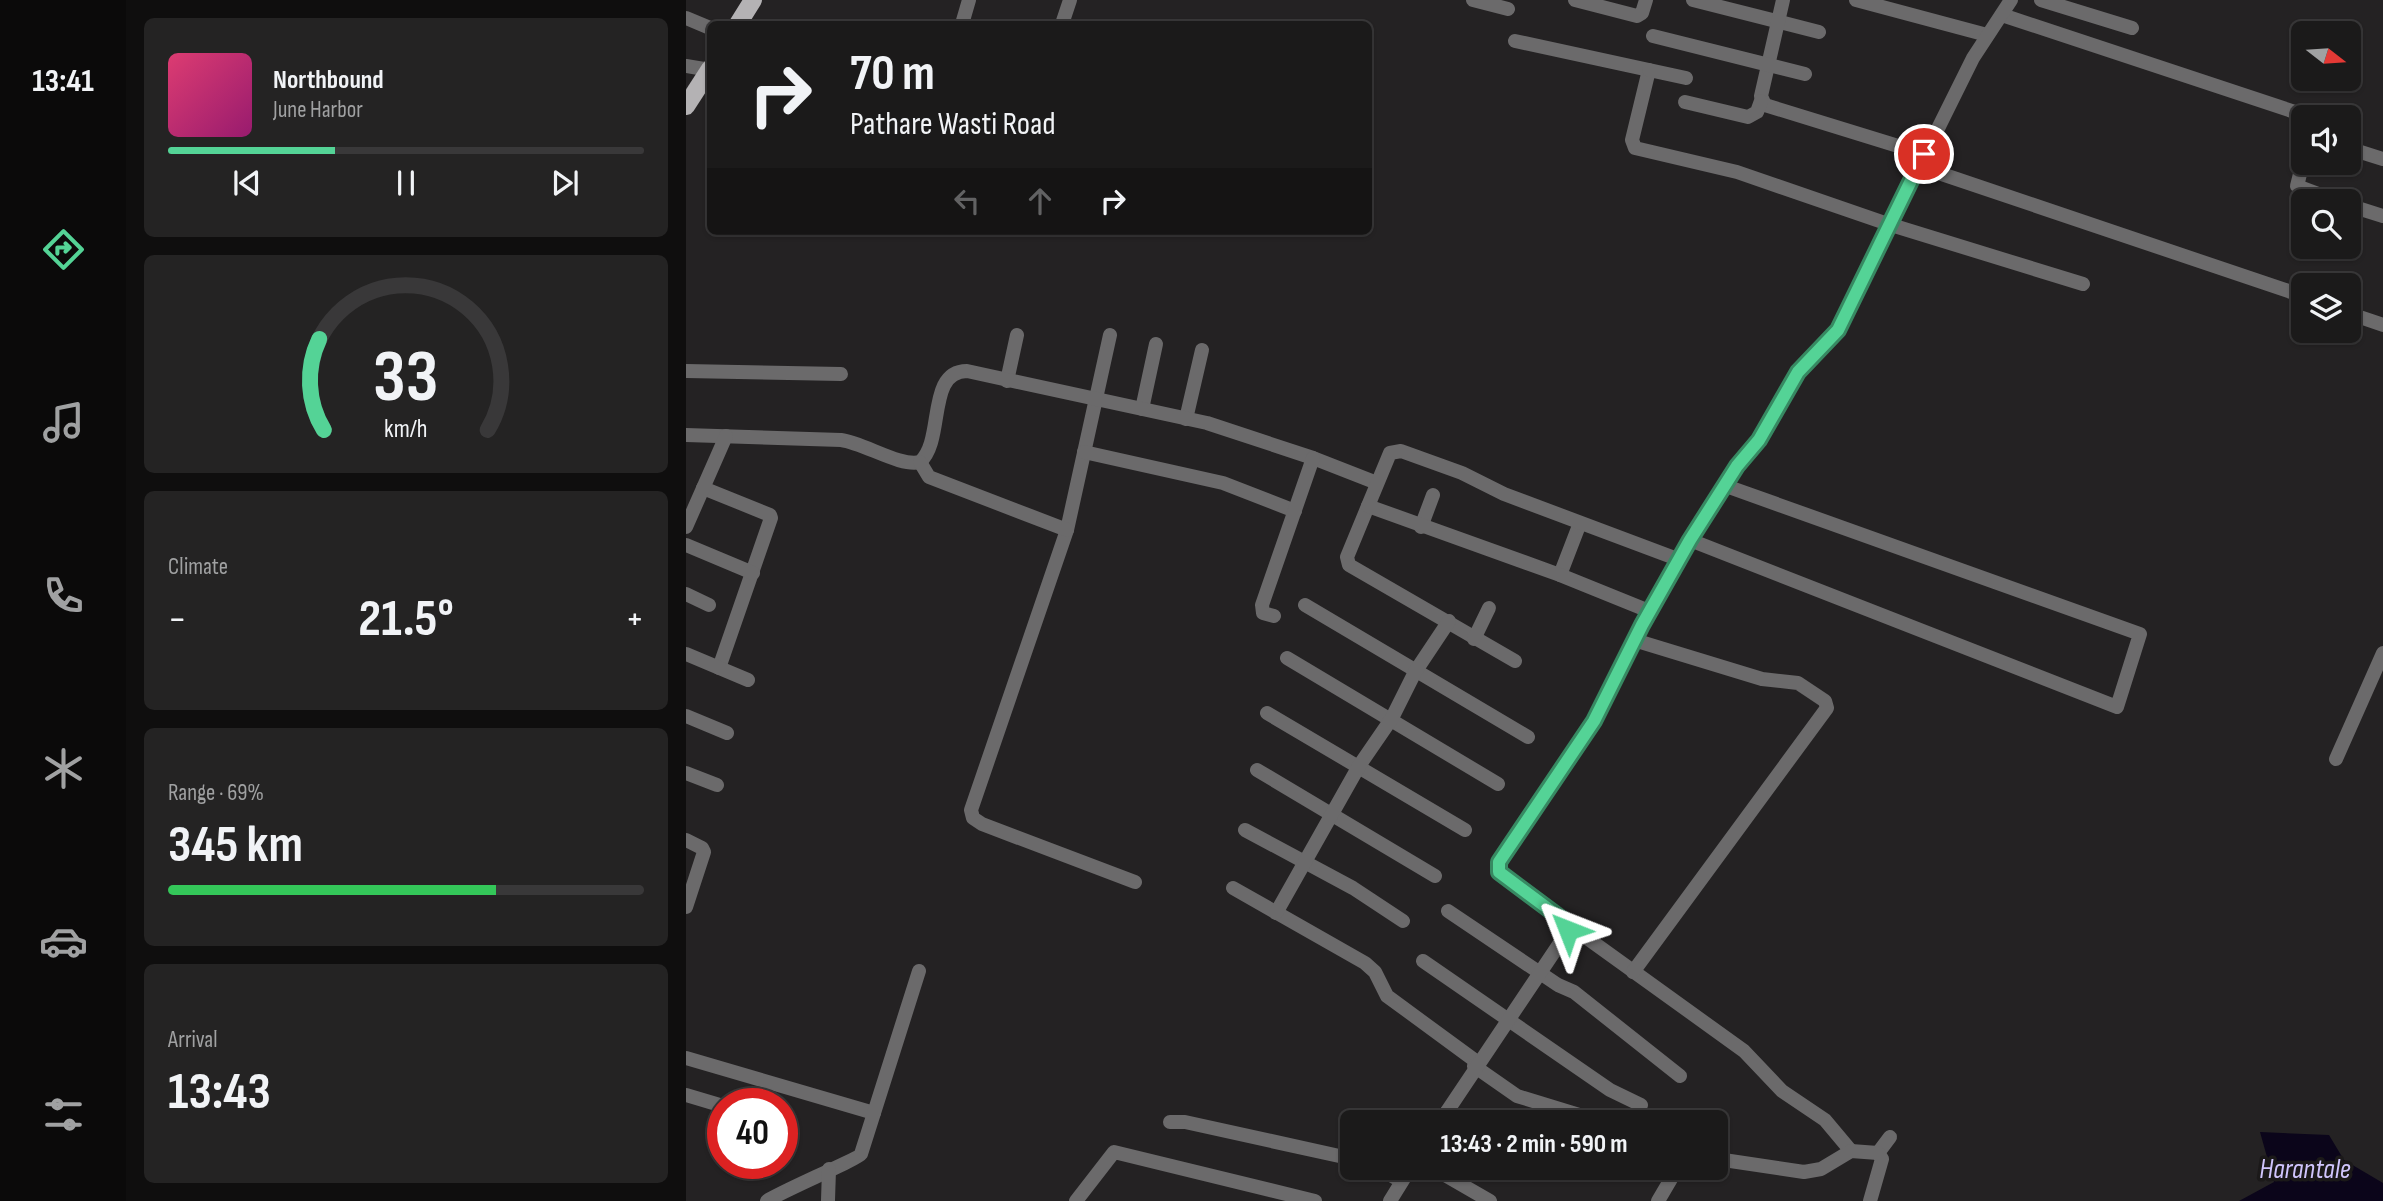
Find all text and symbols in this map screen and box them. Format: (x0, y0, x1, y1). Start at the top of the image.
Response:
north arrow (2291, 21, 2361, 91)
map controls (2291, 21, 2361, 343)
text: 70 m (850, 45, 935, 104)
icon: right (735, 49, 826, 140)
text: 13:41 (32, 62, 94, 101)
text: Northbound (273, 65, 384, 96)
text: June Harbor (273, 96, 363, 124)
text: Pathare Wasti Road (850, 105, 1056, 144)
button: sound (2291, 105, 2361, 175)
pin (1894, 124, 1954, 184)
icon: arrive (1905, 135, 1943, 173)
icon: previous (228, 164, 266, 202)
icon: pause (387, 164, 425, 202)
icon: next (546, 164, 584, 202)
icon: left (948, 182, 986, 220)
icon: ahead (1021, 182, 1059, 220)
icon: right (1094, 182, 1132, 220)
button: search (2291, 189, 2361, 259)
icon: directions (39, 225, 88, 274)
button: layers (2291, 273, 2361, 343)
text: 33 (373, 334, 439, 422)
icon: music (39, 398, 88, 447)
text: km/h (384, 414, 428, 445)
text: Climate (168, 553, 228, 581)
icon: phone (39, 571, 88, 620)
text: 21.5° (358, 588, 454, 651)
text: − (168, 597, 187, 642)
text: + (625, 597, 644, 642)
icon: climate (39, 744, 88, 793)
text: Range · 69% (168, 779, 264, 807)
text: 345 km (168, 814, 303, 877)
position arrow (1531, 893, 1605, 967)
icon: car (39, 917, 88, 966)
text: Arrival (168, 1026, 217, 1054)
text: 13:43 (168, 1061, 271, 1124)
speed limit sign: 40 (707, 1088, 798, 1179)
icon: filters (39, 1090, 88, 1139)
text: 13:43 · 2 min · 590 m (1440, 1129, 1628, 1160)
water label: Harantale (2259, 1153, 2351, 1186)

